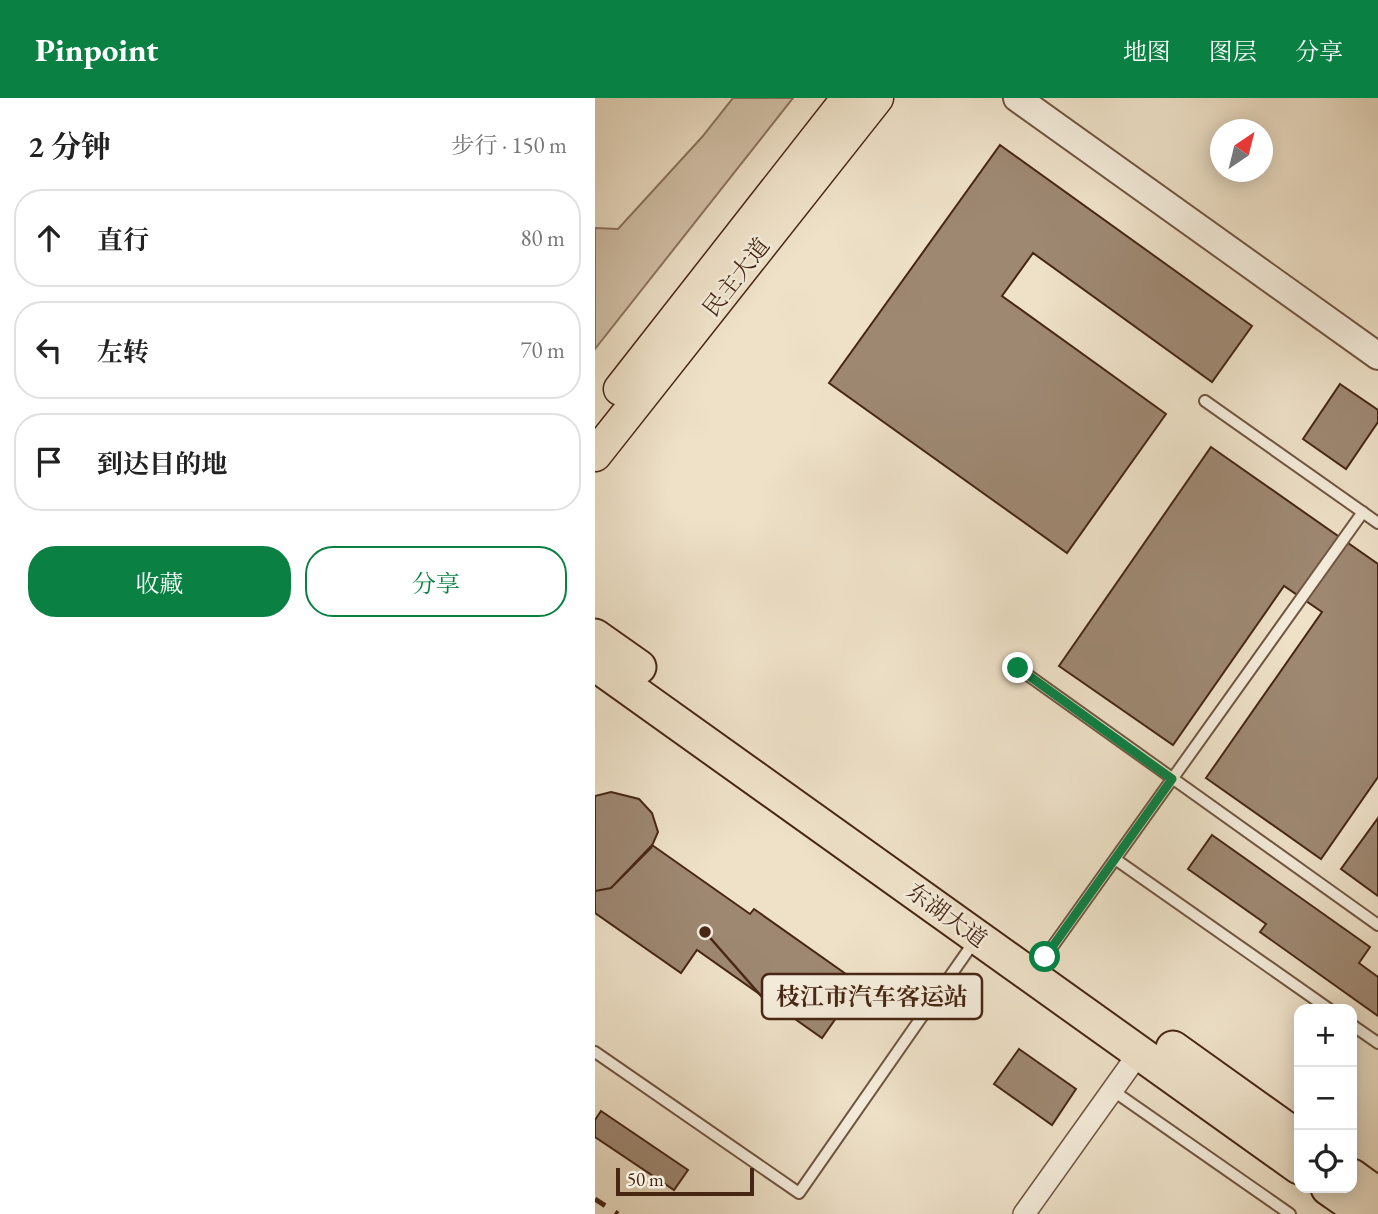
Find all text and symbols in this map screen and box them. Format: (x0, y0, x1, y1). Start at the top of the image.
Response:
text: Pinpoint (35, 28, 158, 71)
text: 地图 (1123, 36, 1171, 67)
text: 图层 (1209, 36, 1257, 67)
text: 分享 (1295, 36, 1343, 67)
north arrow (1210, 119, 1273, 182)
text: 2 分钟 (28, 127, 111, 166)
text: 步行 · 150 m (452, 130, 567, 160)
icon: ahead (30, 219, 68, 257)
text: 直行 (97, 223, 149, 257)
text: 80 m (520, 223, 565, 253)
street label: 民主大道 (696, 232, 776, 322)
icon: left (30, 331, 68, 369)
text: 左转 (97, 335, 149, 369)
text: 70 m (520, 335, 565, 365)
icon: arrive (30, 443, 68, 481)
text: 到达目的地 (97, 447, 227, 481)
button: 收藏 (28, 546, 291, 617)
button: 分享 (305, 546, 567, 617)
route end (1002, 652, 1033, 683)
street label: 东湖大道 (901, 876, 993, 954)
route start (1029, 941, 1060, 972)
callout: 枝江市汽车客运站 (762, 974, 982, 1019)
text: 枝江市汽车客运站 (776, 981, 968, 1012)
map controls (1294, 1004, 1357, 1193)
button: + (1294, 1004, 1357, 1067)
button: − (1294, 1067, 1357, 1130)
button: locate (1294, 1130, 1357, 1193)
scale bar (616, 1165, 754, 1197)
text: 50 m (627, 1167, 664, 1192)

